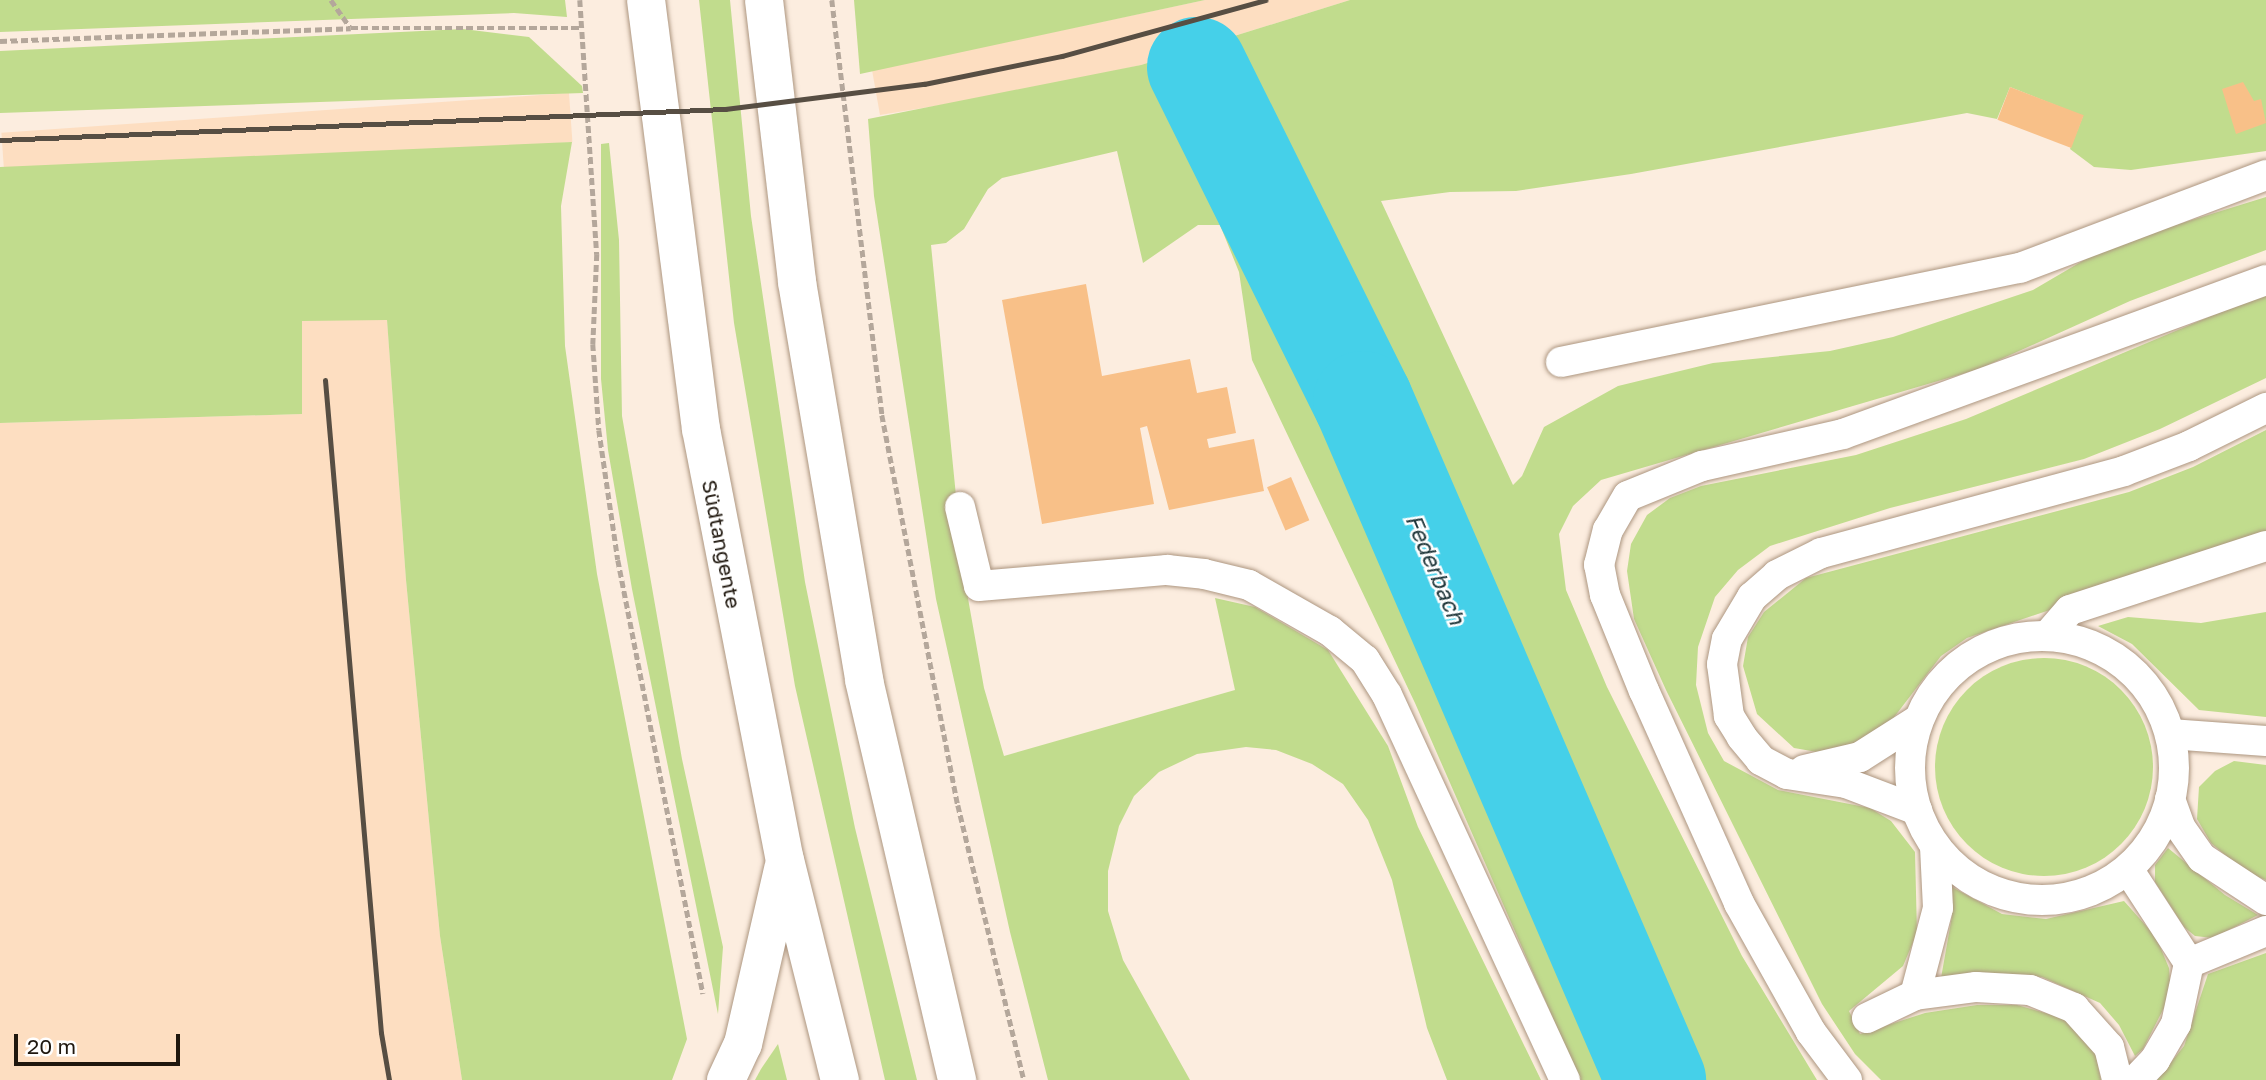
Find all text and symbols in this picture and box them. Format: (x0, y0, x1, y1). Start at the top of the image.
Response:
street label: Südtangente (697, 477, 747, 611)
water label: Federbach (1400, 510, 1472, 628)
scale bar (18, 1020, 184, 1064)
text: 20 m (27, 1033, 76, 1059)

